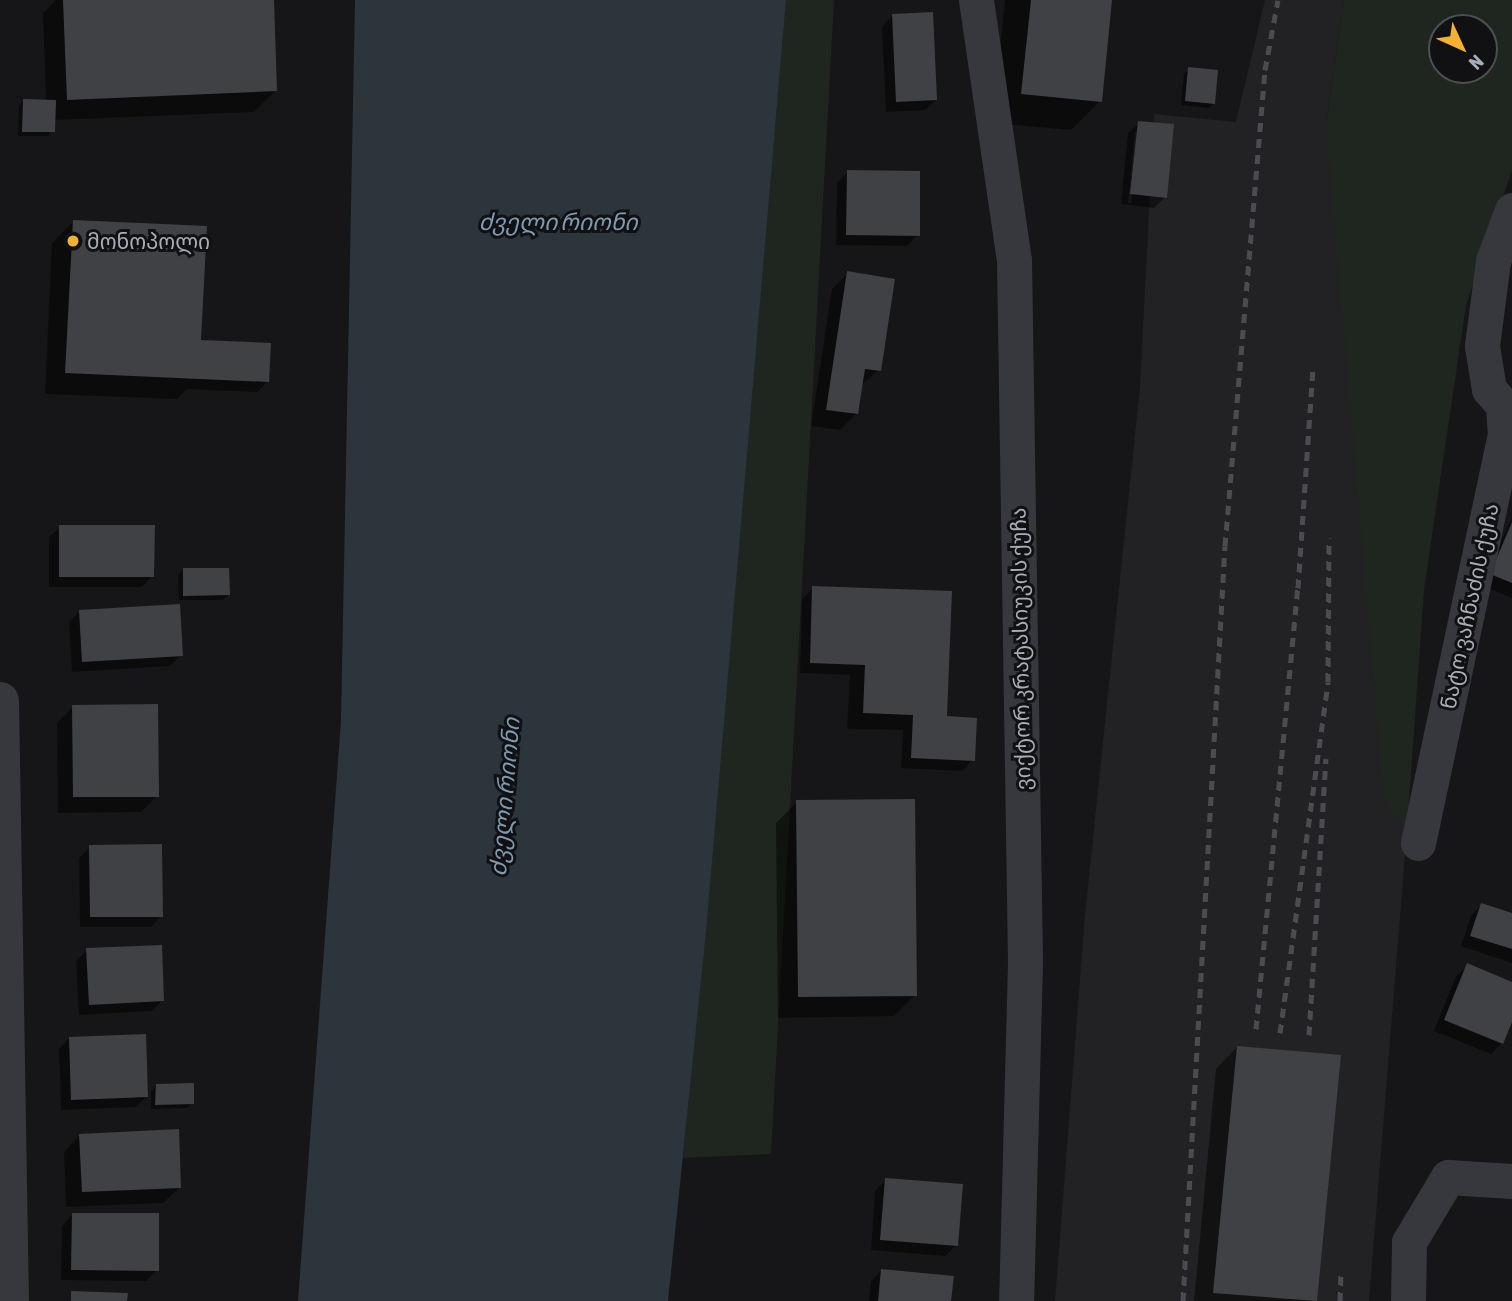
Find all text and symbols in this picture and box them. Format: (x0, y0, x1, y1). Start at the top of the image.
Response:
north arrow (1428, 14, 1498, 84)
text: N (1465, 51, 1488, 74)
water label: ძველი რიონი (479, 208, 637, 236)
place label: მონოპოლი (87, 228, 210, 254)
marker: მონოპოლი (65, 233, 81, 249)
street label: ნატო ვაჩნაძის ქუჩა (1435, 501, 1503, 711)
street label: ვიქტორ კრატასიუკის ქუჩა (1005, 507, 1035, 791)
water label: ძველი რიონი (484, 717, 526, 877)

